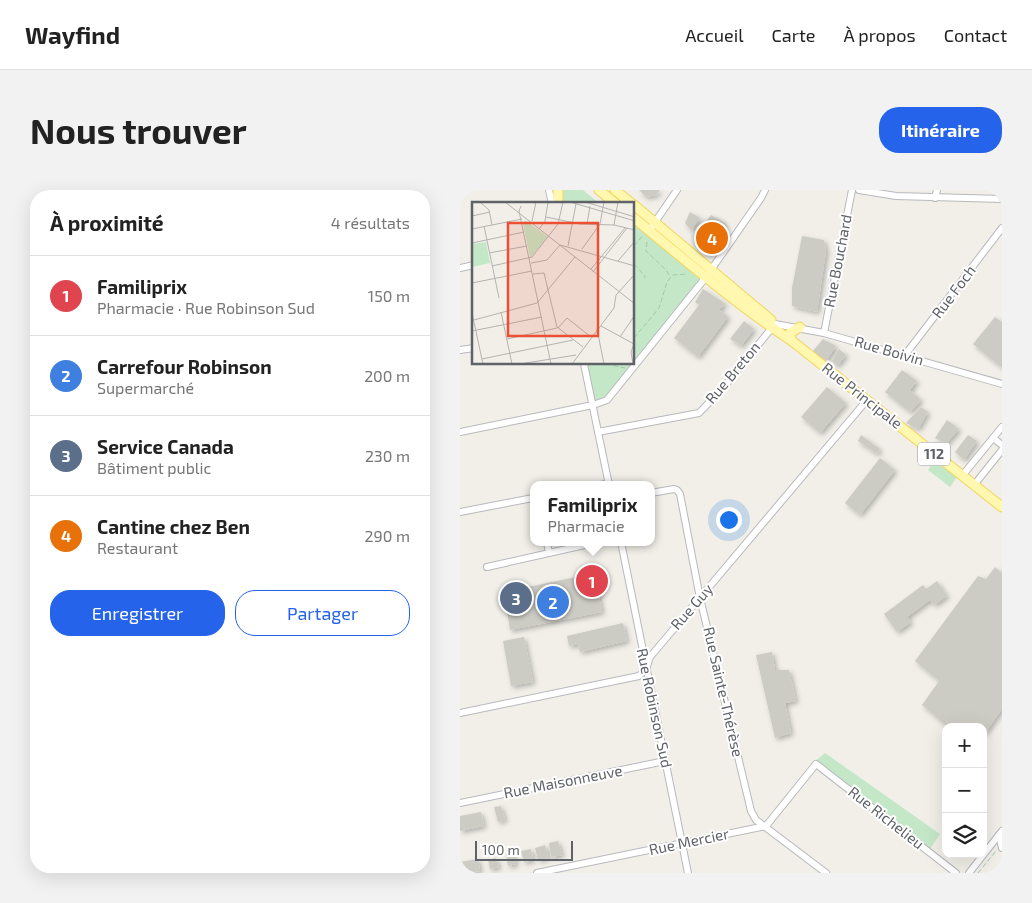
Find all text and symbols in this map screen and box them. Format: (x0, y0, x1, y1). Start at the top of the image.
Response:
text: Wayfind (25, 20, 120, 49)
text: Accueil (685, 24, 744, 46)
text: Carte (772, 24, 815, 46)
text: À propos (843, 24, 916, 46)
text: Contact (944, 24, 1007, 46)
button: Itinéraire (879, 107, 1002, 153)
text: Nous trouver (30, 109, 247, 151)
inset map (472, 202, 635, 365)
text: À proximité (50, 210, 164, 235)
text: 4 résultats (331, 213, 410, 232)
street label: Rue Bouchard (819, 213, 855, 309)
pin: 4 (696, 219, 728, 257)
street label: Rue Foch (927, 261, 979, 321)
text: Familiprix (97, 275, 187, 298)
text: 1 (63, 286, 69, 305)
text: 150 m (368, 286, 410, 305)
text: Pharmacie · Rue Robinson Sud (97, 298, 315, 317)
street label: Rue Boivin (853, 332, 926, 368)
street label: Rue Breton (701, 338, 763, 407)
text: Carrefour Robinson (97, 355, 272, 378)
street label: Rue Principale (819, 358, 906, 432)
text: 2 (61, 366, 71, 385)
text: 200 m (364, 366, 410, 385)
text: Supermarché (97, 378, 194, 397)
text: Service Canada (97, 435, 234, 458)
road number: 112 (918, 442, 950, 466)
text: 3 (61, 446, 71, 465)
text: 230 m (365, 446, 410, 465)
text: Bâtiment public (97, 458, 211, 477)
popup (530, 481, 655, 546)
text: Familiprix (547, 493, 638, 516)
your location (716, 507, 742, 533)
text: Cantine chez Ben (97, 515, 250, 538)
text: Pharmacie (547, 516, 625, 535)
text: 4 (61, 526, 71, 545)
text: 290 m (365, 526, 410, 545)
text: Restaurant (97, 538, 178, 557)
pin: 1 (576, 562, 608, 600)
pin: 3 (500, 579, 532, 617)
street label: Rue Guy (666, 580, 716, 633)
pin: 2 (537, 583, 569, 621)
button: Enregistrer (50, 590, 225, 636)
button: Partager (235, 590, 410, 636)
street label: Rue Sainte-Thérèse (700, 625, 748, 759)
street label: Rue Robinson Sud (634, 646, 676, 769)
map controls (942, 723, 987, 858)
button: + (942, 723, 987, 768)
street label: Rue Maisonneuve (502, 761, 624, 801)
button: − (942, 768, 987, 813)
street label: Rue Richelieu (845, 782, 928, 852)
button: layers (942, 813, 987, 858)
street label: Rue Mercier (647, 824, 730, 858)
scale bar (475, 838, 572, 861)
text: 100 m (482, 841, 520, 858)

